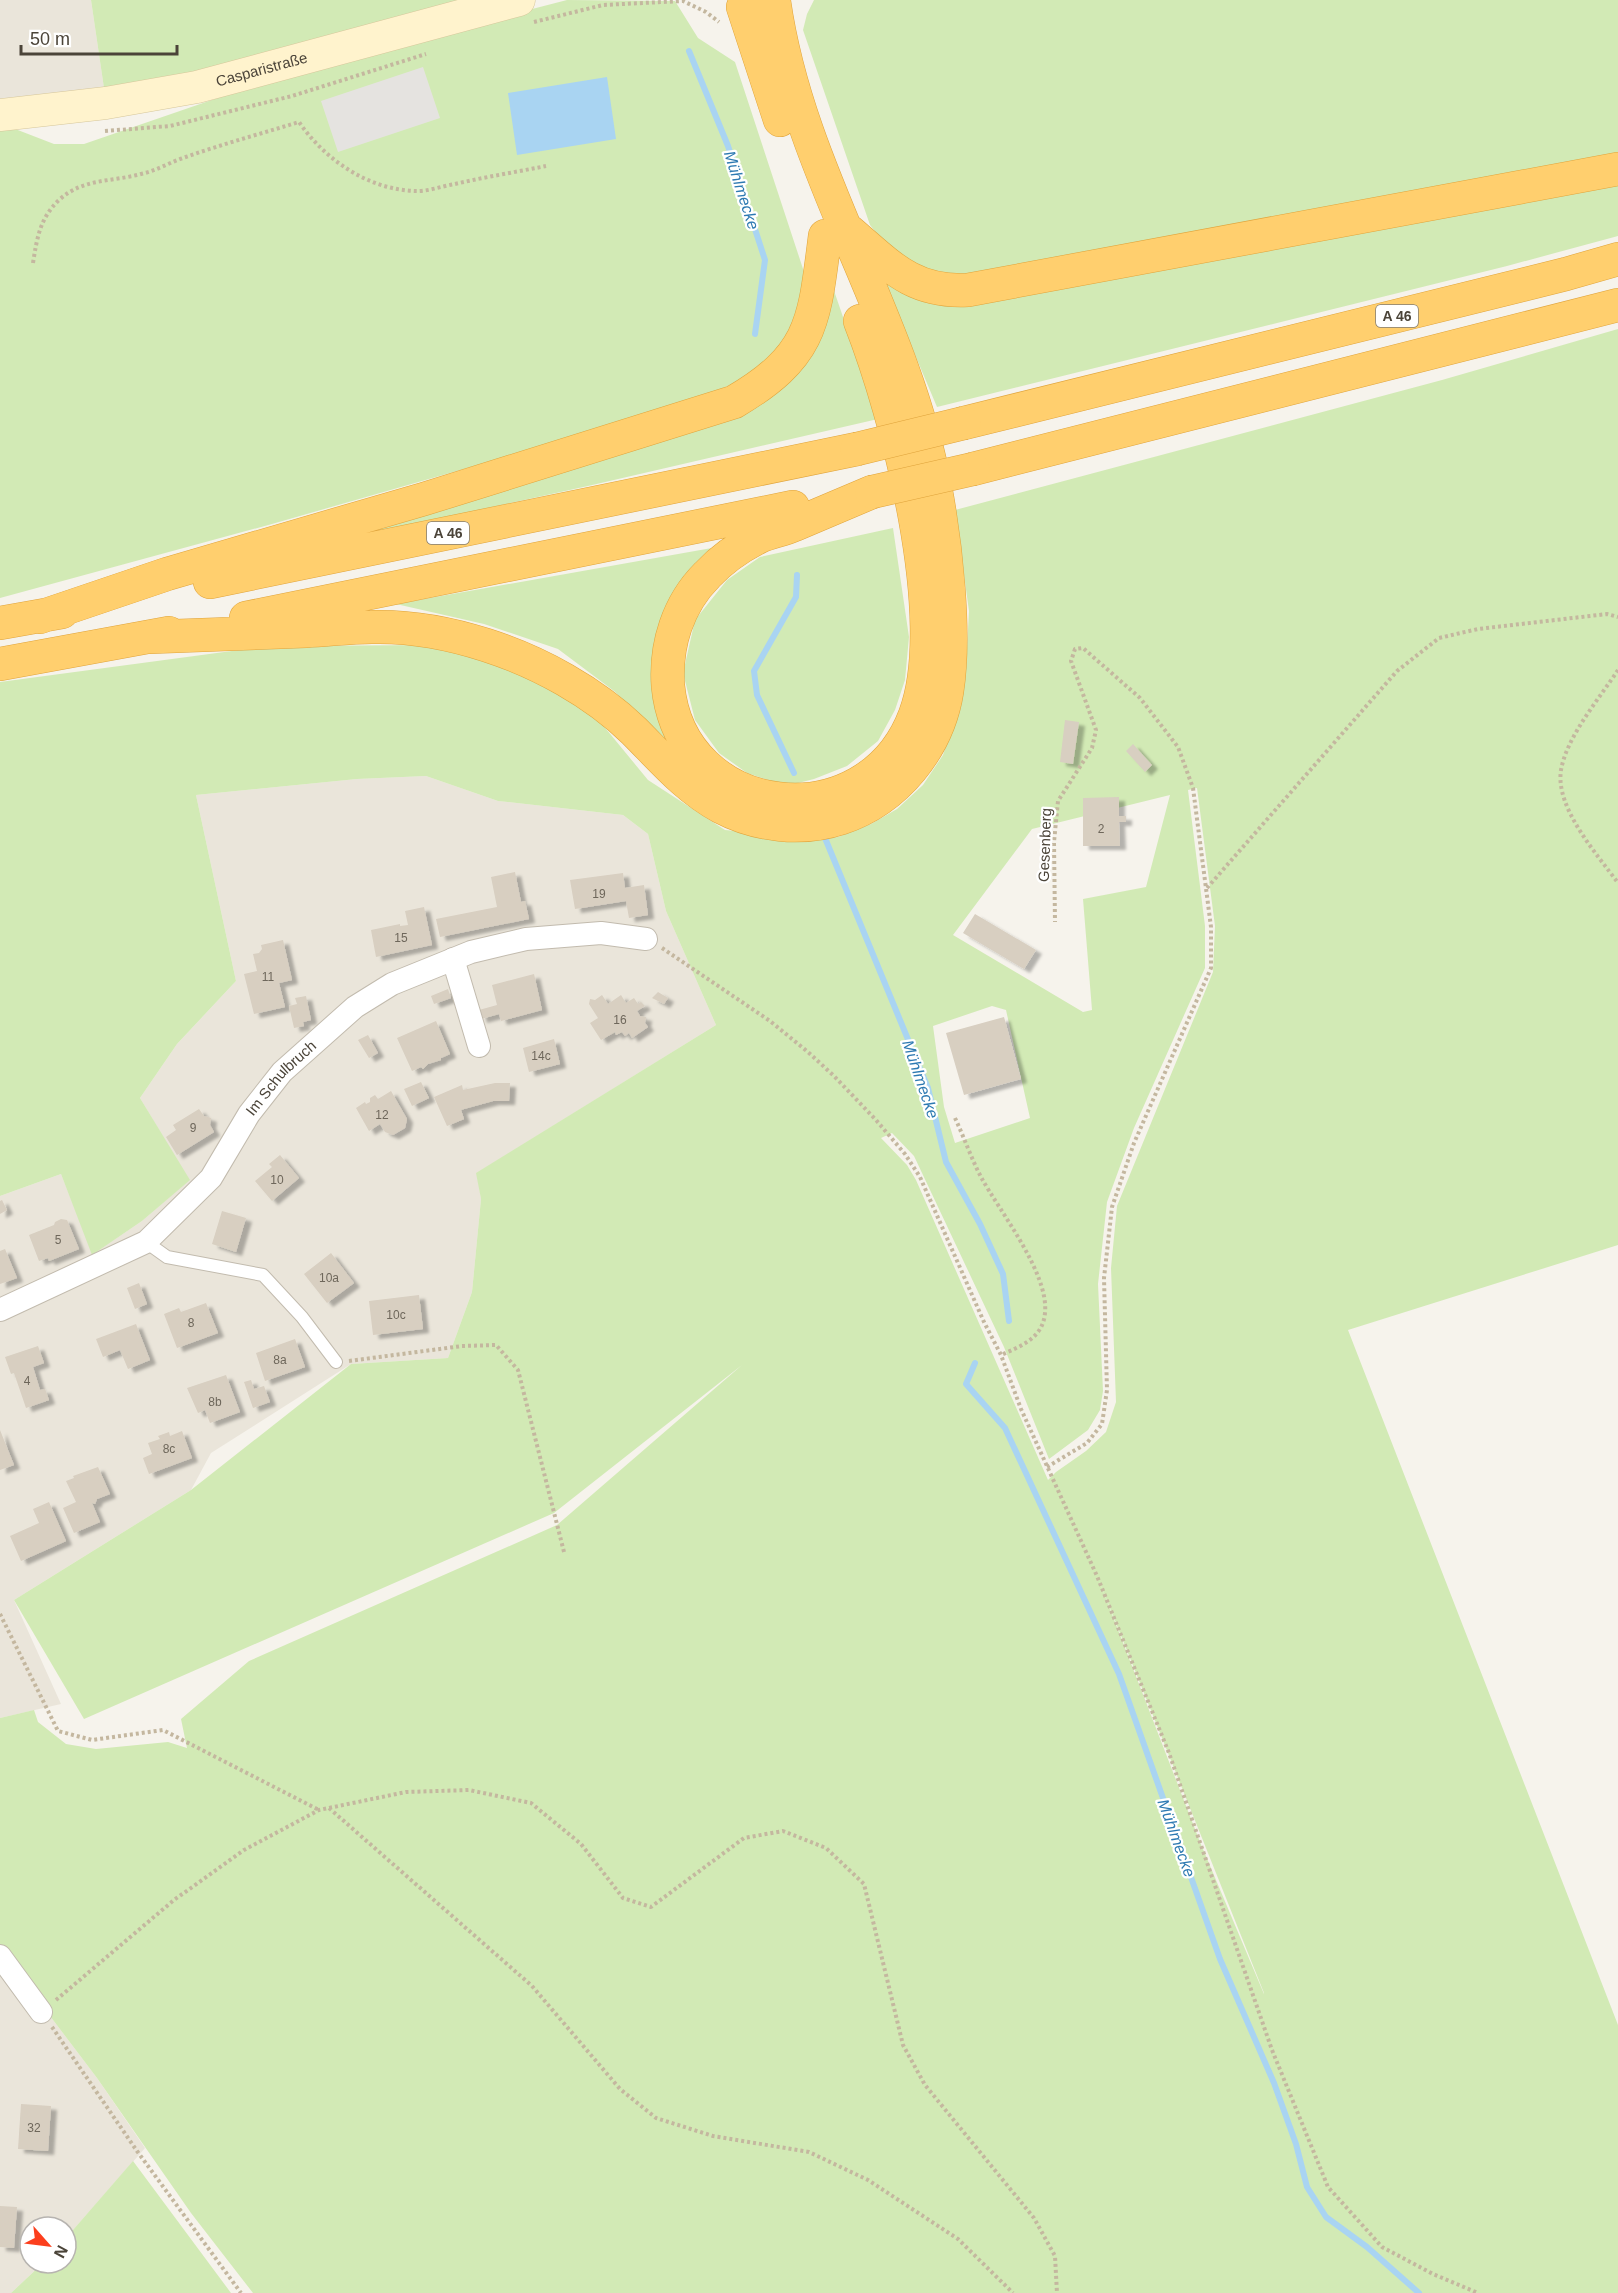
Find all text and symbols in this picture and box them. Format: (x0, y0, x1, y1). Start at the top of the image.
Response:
scale bar (21, 18, 177, 56)
text: 50 m (30, 29, 70, 49)
street label: Casparistraße (214, 49, 309, 90)
water label: Mühlmecke (721, 149, 762, 232)
road number: A 46 (1376, 305, 1418, 327)
road number: A 46 (427, 522, 469, 544)
street label: Gesenberg (1035, 808, 1054, 882)
house number: 2 (1098, 822, 1105, 836)
house number: 19 (592, 887, 606, 901)
house number: 15 (394, 931, 408, 945)
house number: 11 (262, 970, 275, 984)
house number: 16 (613, 1013, 627, 1027)
street label: Im Schulbruch (242, 1037, 319, 1119)
water label: Mühlmecke (899, 1038, 942, 1121)
house number: 14c (531, 1049, 551, 1063)
house number: 12 (375, 1108, 389, 1122)
house number: 9 (190, 1121, 197, 1135)
house number: 10 (270, 1173, 284, 1187)
house number: 5 (55, 1233, 62, 1247)
house number: 10a (319, 1271, 339, 1285)
house number: 10c (386, 1308, 406, 1322)
house number: 8 (188, 1316, 195, 1330)
house number: 8a (273, 1353, 287, 1367)
house number: 4 (24, 1374, 31, 1388)
house number: 8b (208, 1395, 222, 1409)
house number: 8c (163, 1442, 175, 1456)
water label: Mühlmecke (1155, 1797, 1199, 1880)
house number: 32 (27, 2121, 41, 2135)
north arrow (18, 2215, 78, 2275)
text: N (51, 2243, 71, 2261)

